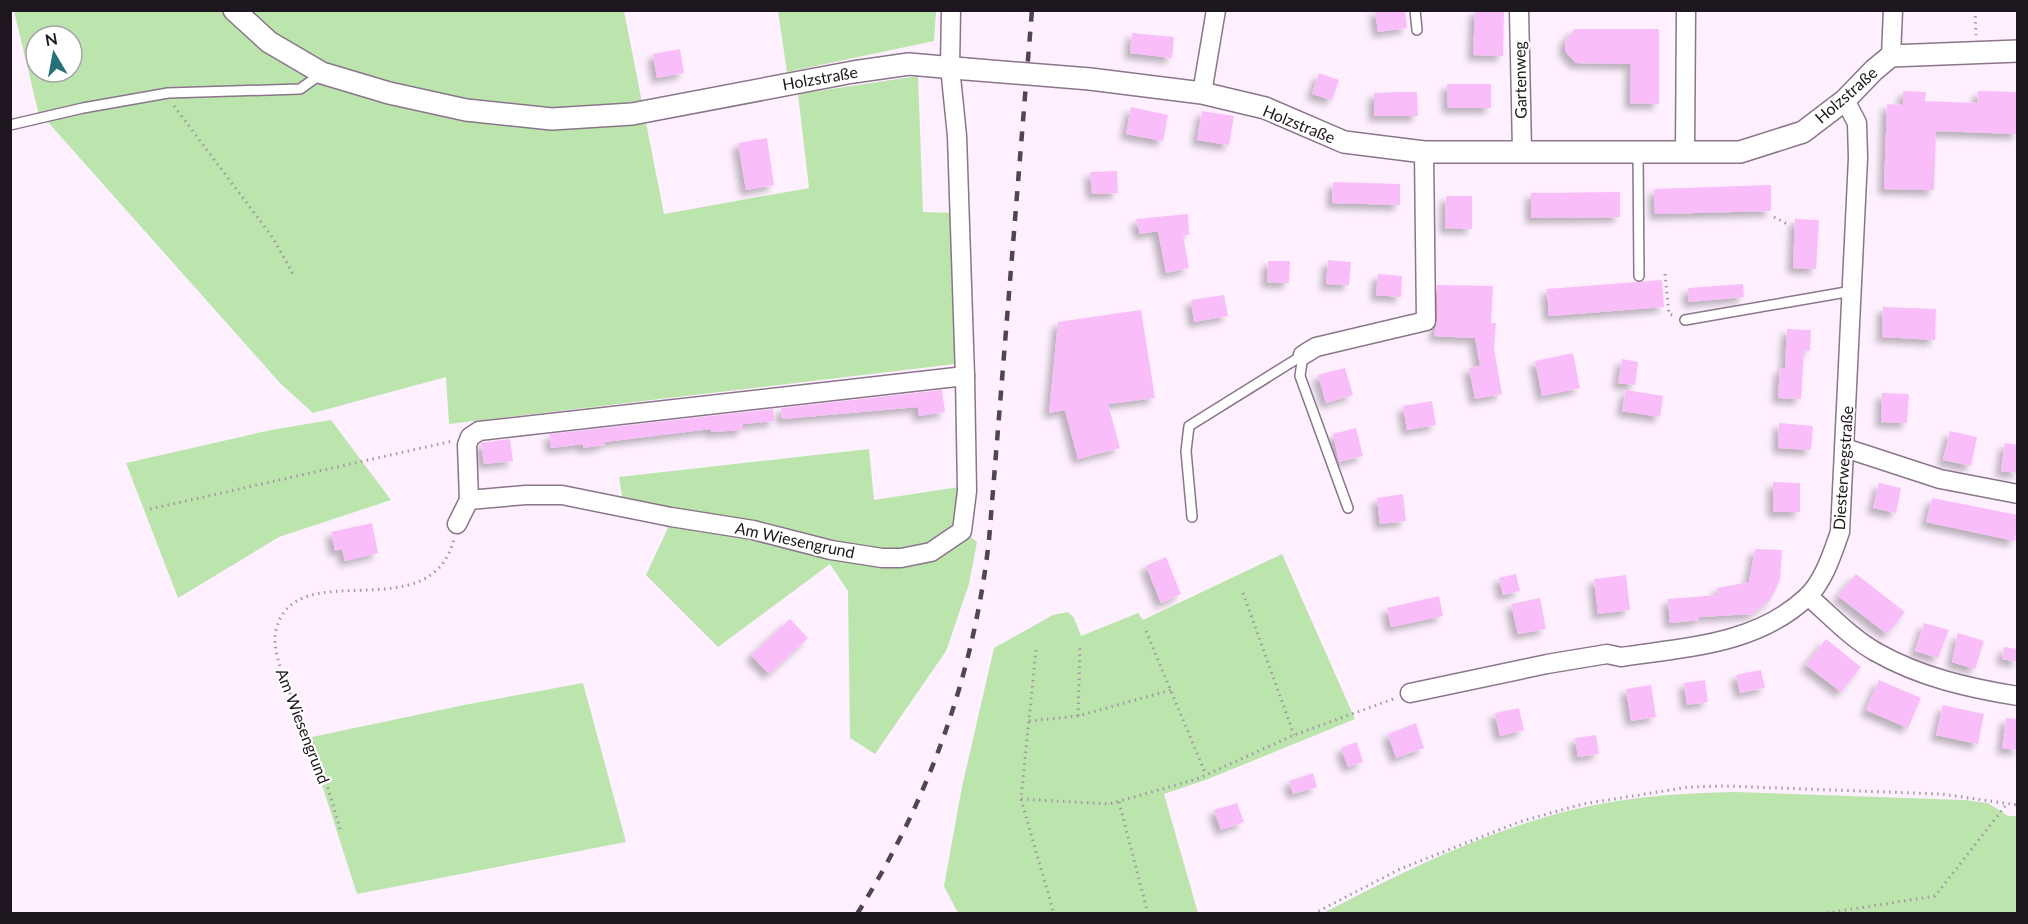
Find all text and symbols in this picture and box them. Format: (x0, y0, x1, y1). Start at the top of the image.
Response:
north arrow (24, 24, 84, 84)
text: N (44, 28, 59, 49)
street label: Gartenweg (1509, 41, 1530, 119)
street label: Holzstraße (781, 62, 859, 93)
street label: Holzstraße (1811, 62, 1881, 127)
street label: Holzstraße (1260, 100, 1338, 147)
street label: Diesterwegstraße (1829, 405, 1856, 531)
street label: Am Wiesengrund (734, 518, 857, 561)
street label: Am Wiesengrund (273, 666, 334, 786)

